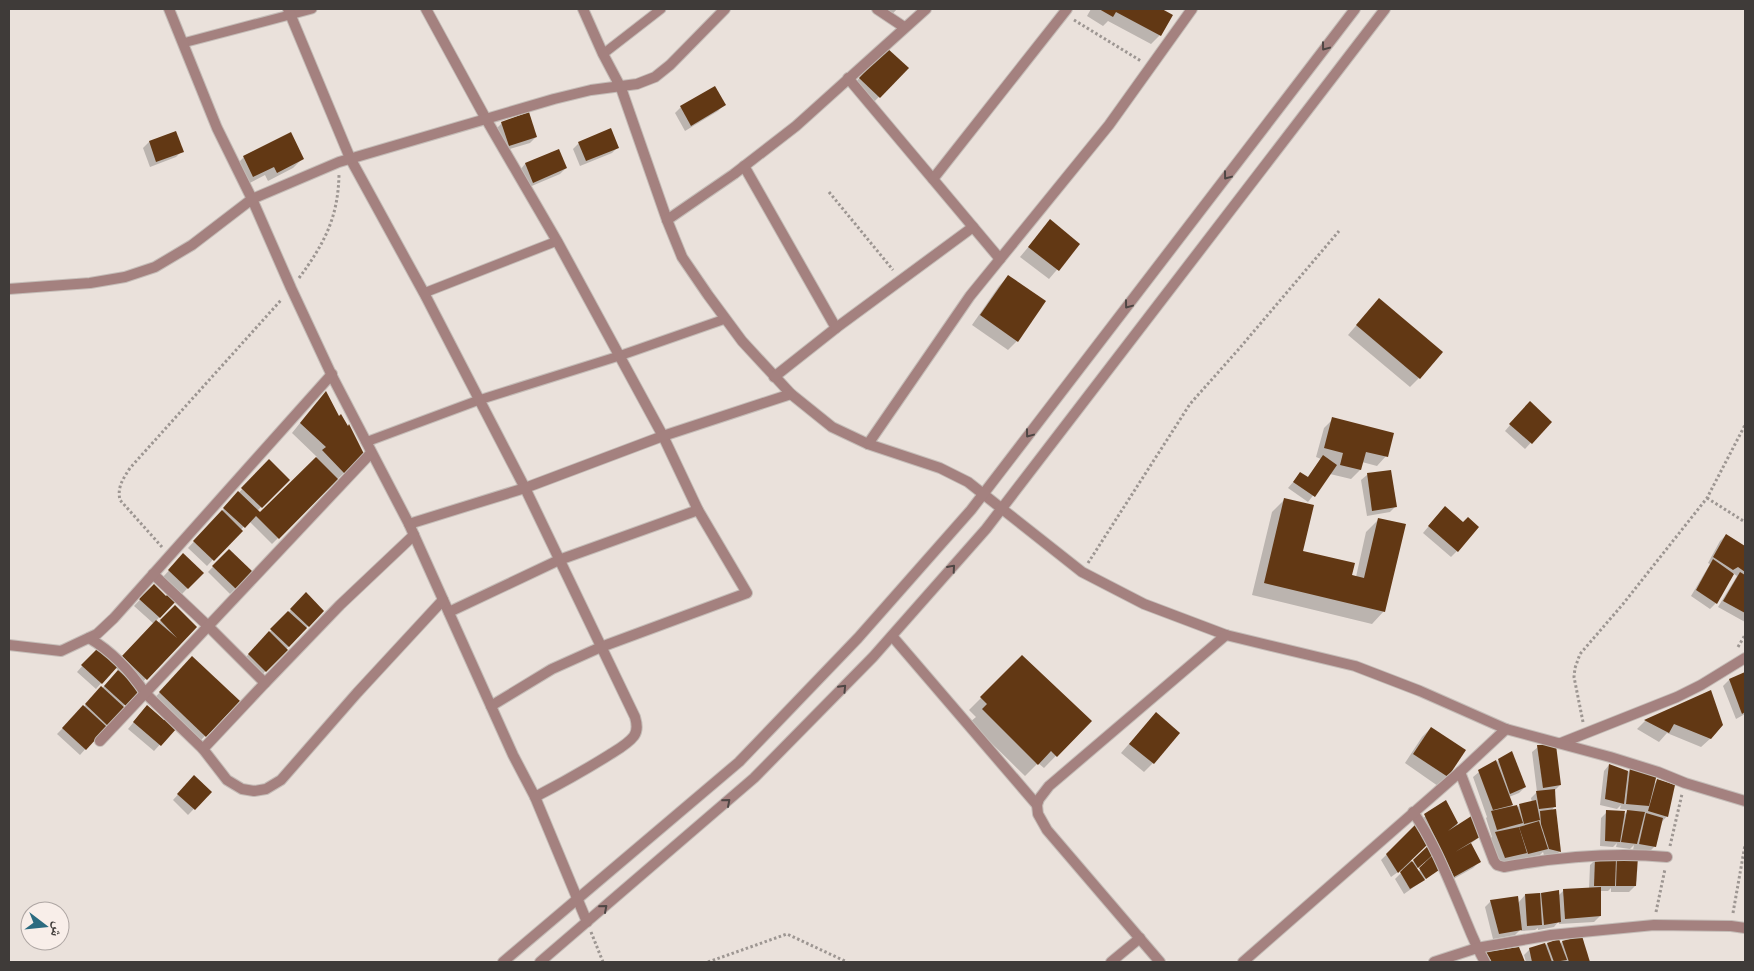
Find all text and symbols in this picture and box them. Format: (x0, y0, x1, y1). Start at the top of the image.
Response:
one-way arrow (1323, 41, 1331, 50)
one-way arrow (1224, 170, 1232, 179)
one-way arrow (1125, 299, 1133, 308)
one-way arrow (1026, 428, 1034, 437)
one-way arrow (947, 565, 955, 574)
one-way arrow (837, 685, 846, 694)
one-way arrow (721, 798, 730, 807)
north arrow (20, 901, 70, 951)
one-way arrow (598, 905, 607, 914)
text: ش (47, 920, 67, 939)

